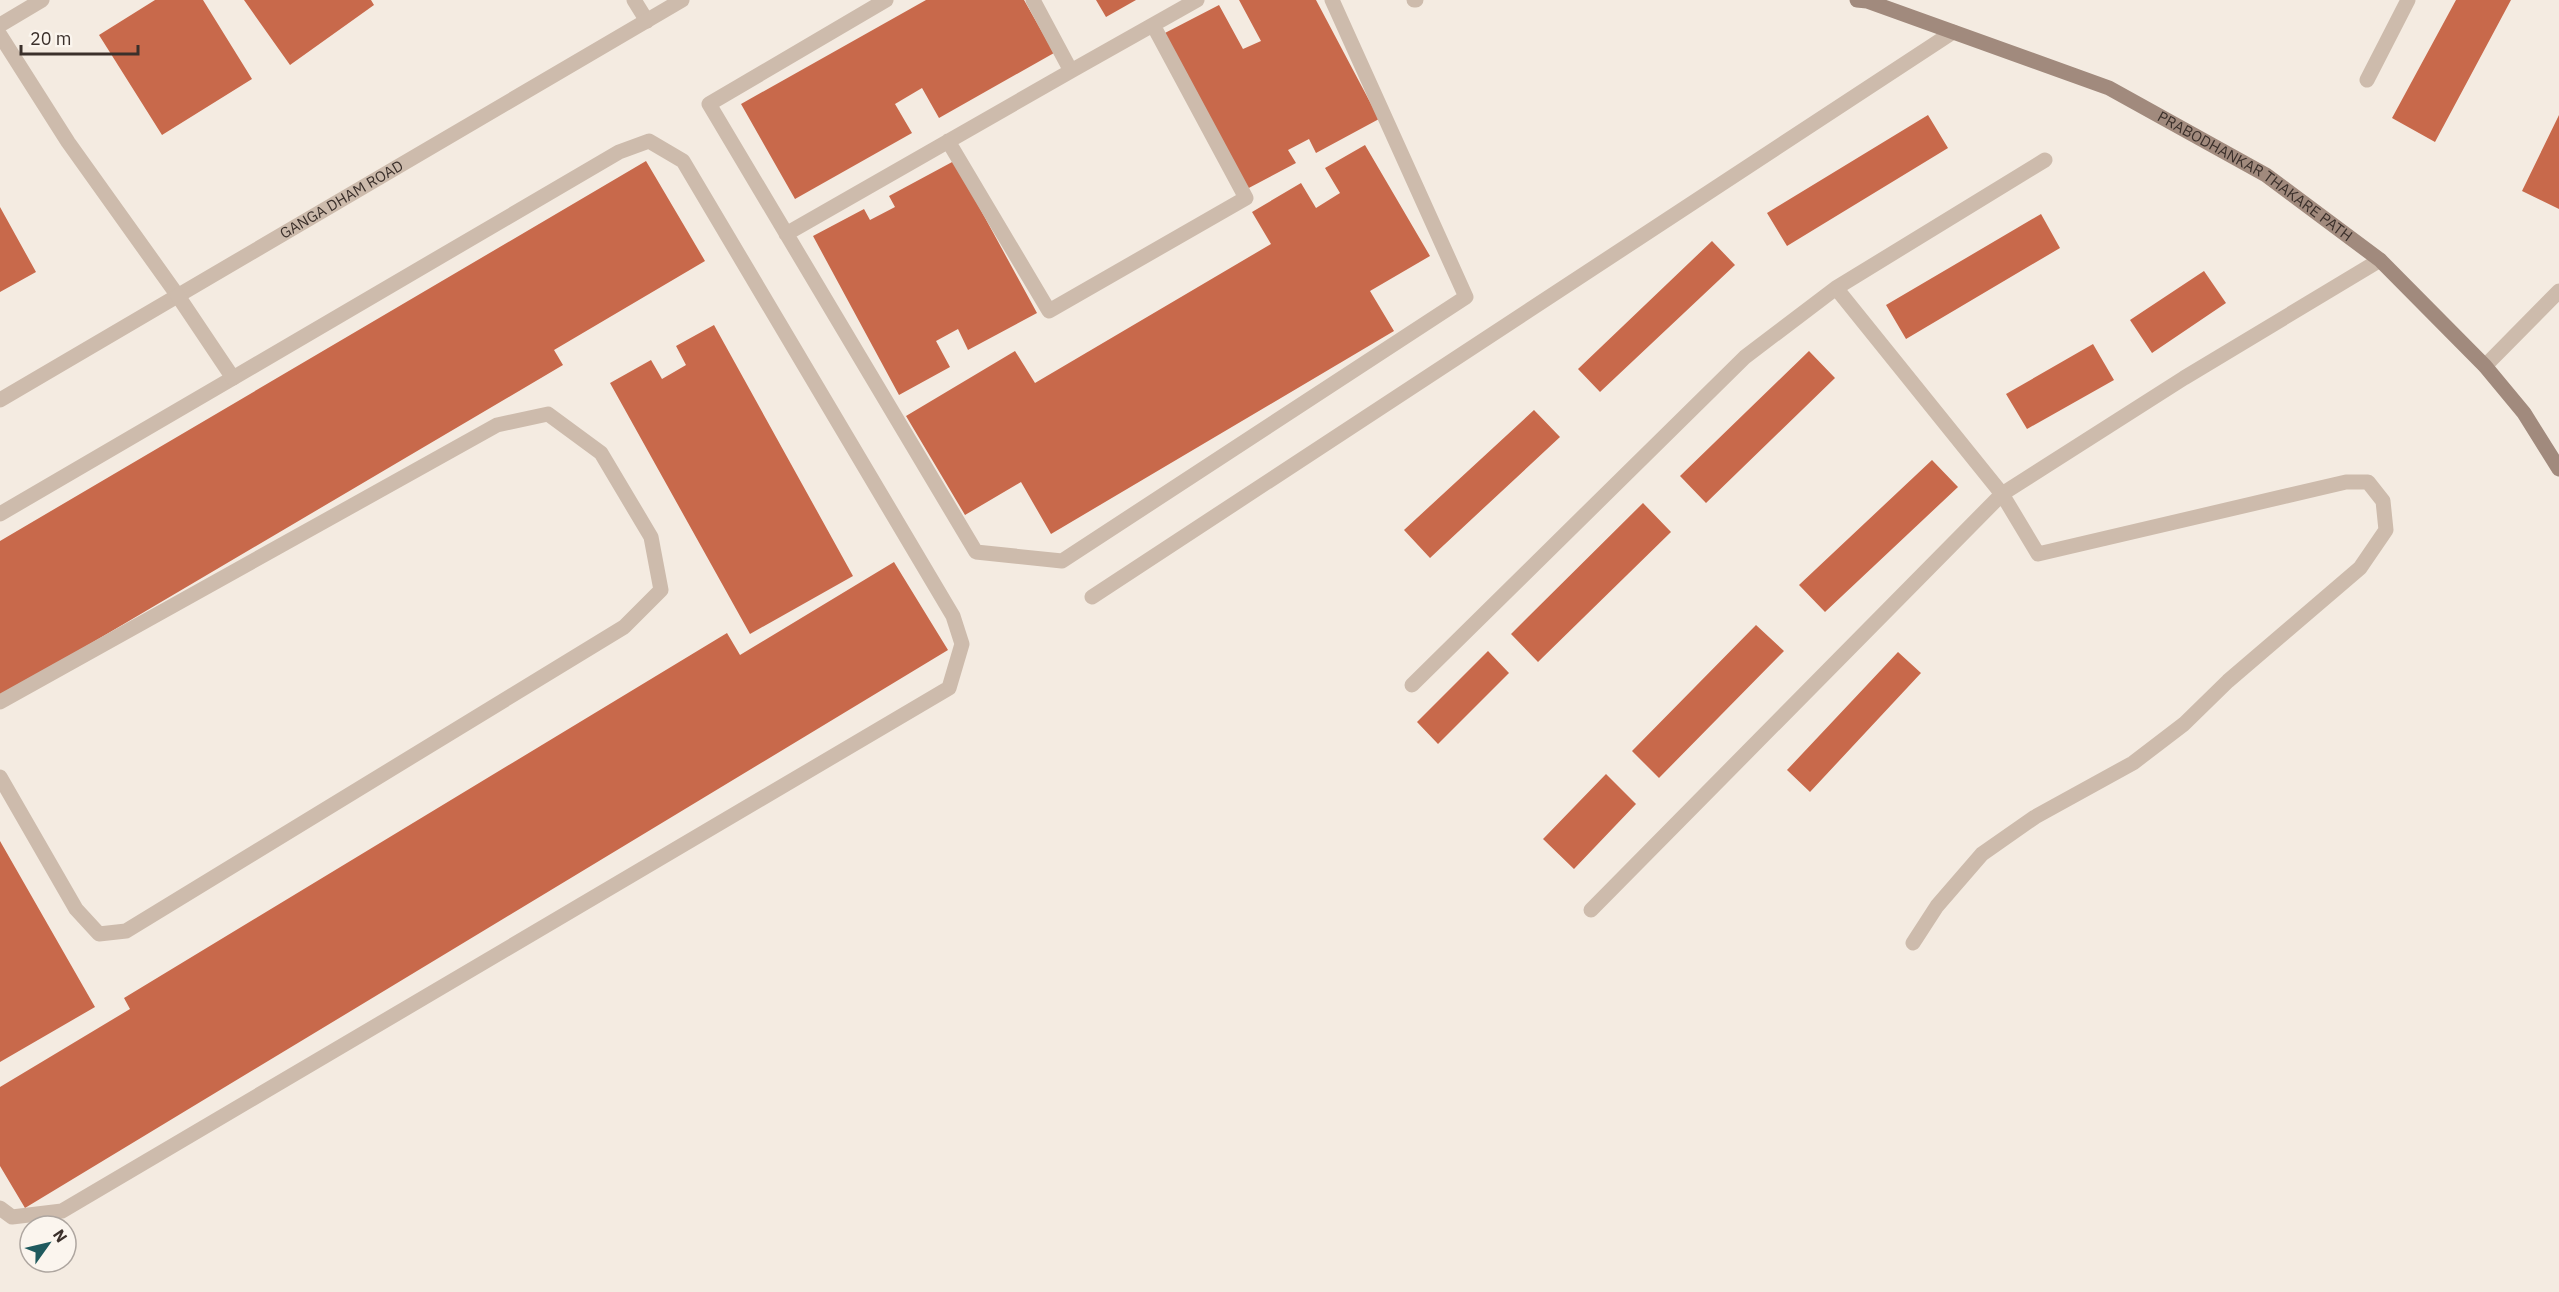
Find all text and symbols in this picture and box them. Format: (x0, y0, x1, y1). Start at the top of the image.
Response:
scale bar (21, 18, 138, 56)
text: 20 m (30, 27, 72, 50)
street label: PRABODHANKAR THAKARE PATH (2154, 107, 2356, 245)
street label: GANGA DHAM ROAD (276, 156, 406, 243)
north arrow (18, 1214, 78, 1274)
text: N (49, 1225, 72, 1246)

